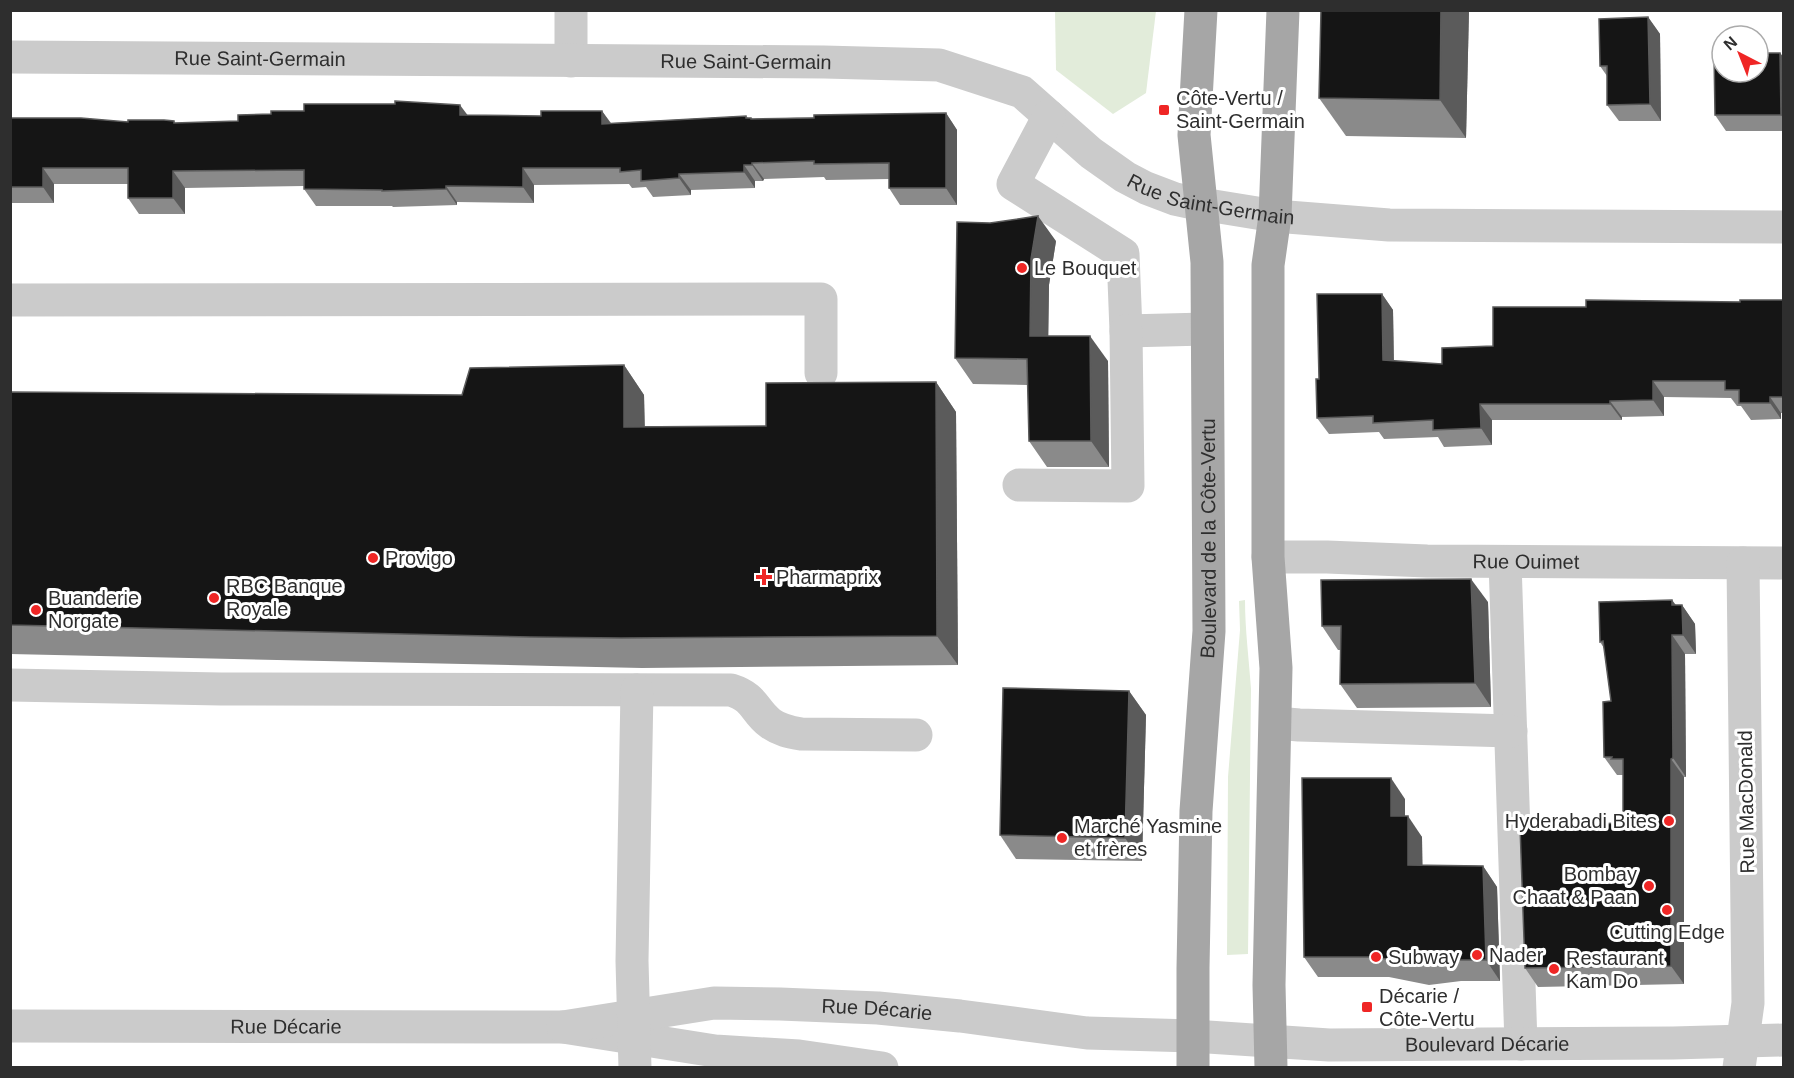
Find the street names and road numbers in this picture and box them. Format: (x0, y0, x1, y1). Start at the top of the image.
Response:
street label: Rue Saint-Germain (174, 47, 346, 70)
street label: Rue Saint-Germain (660, 50, 832, 73)
street label: Rue Saint-Germain (1124, 169, 1295, 228)
street label: Boulevard de la Côte-Vertu (1196, 418, 1220, 659)
street label: Rue Ouimet (1472, 550, 1580, 573)
street label: Rue MacDonald (1734, 730, 1758, 874)
street label: Rue Décarie (821, 995, 933, 1024)
street label: Rue Décarie (230, 1015, 342, 1038)
street label: Boulevard Décarie (1405, 1033, 1570, 1056)

